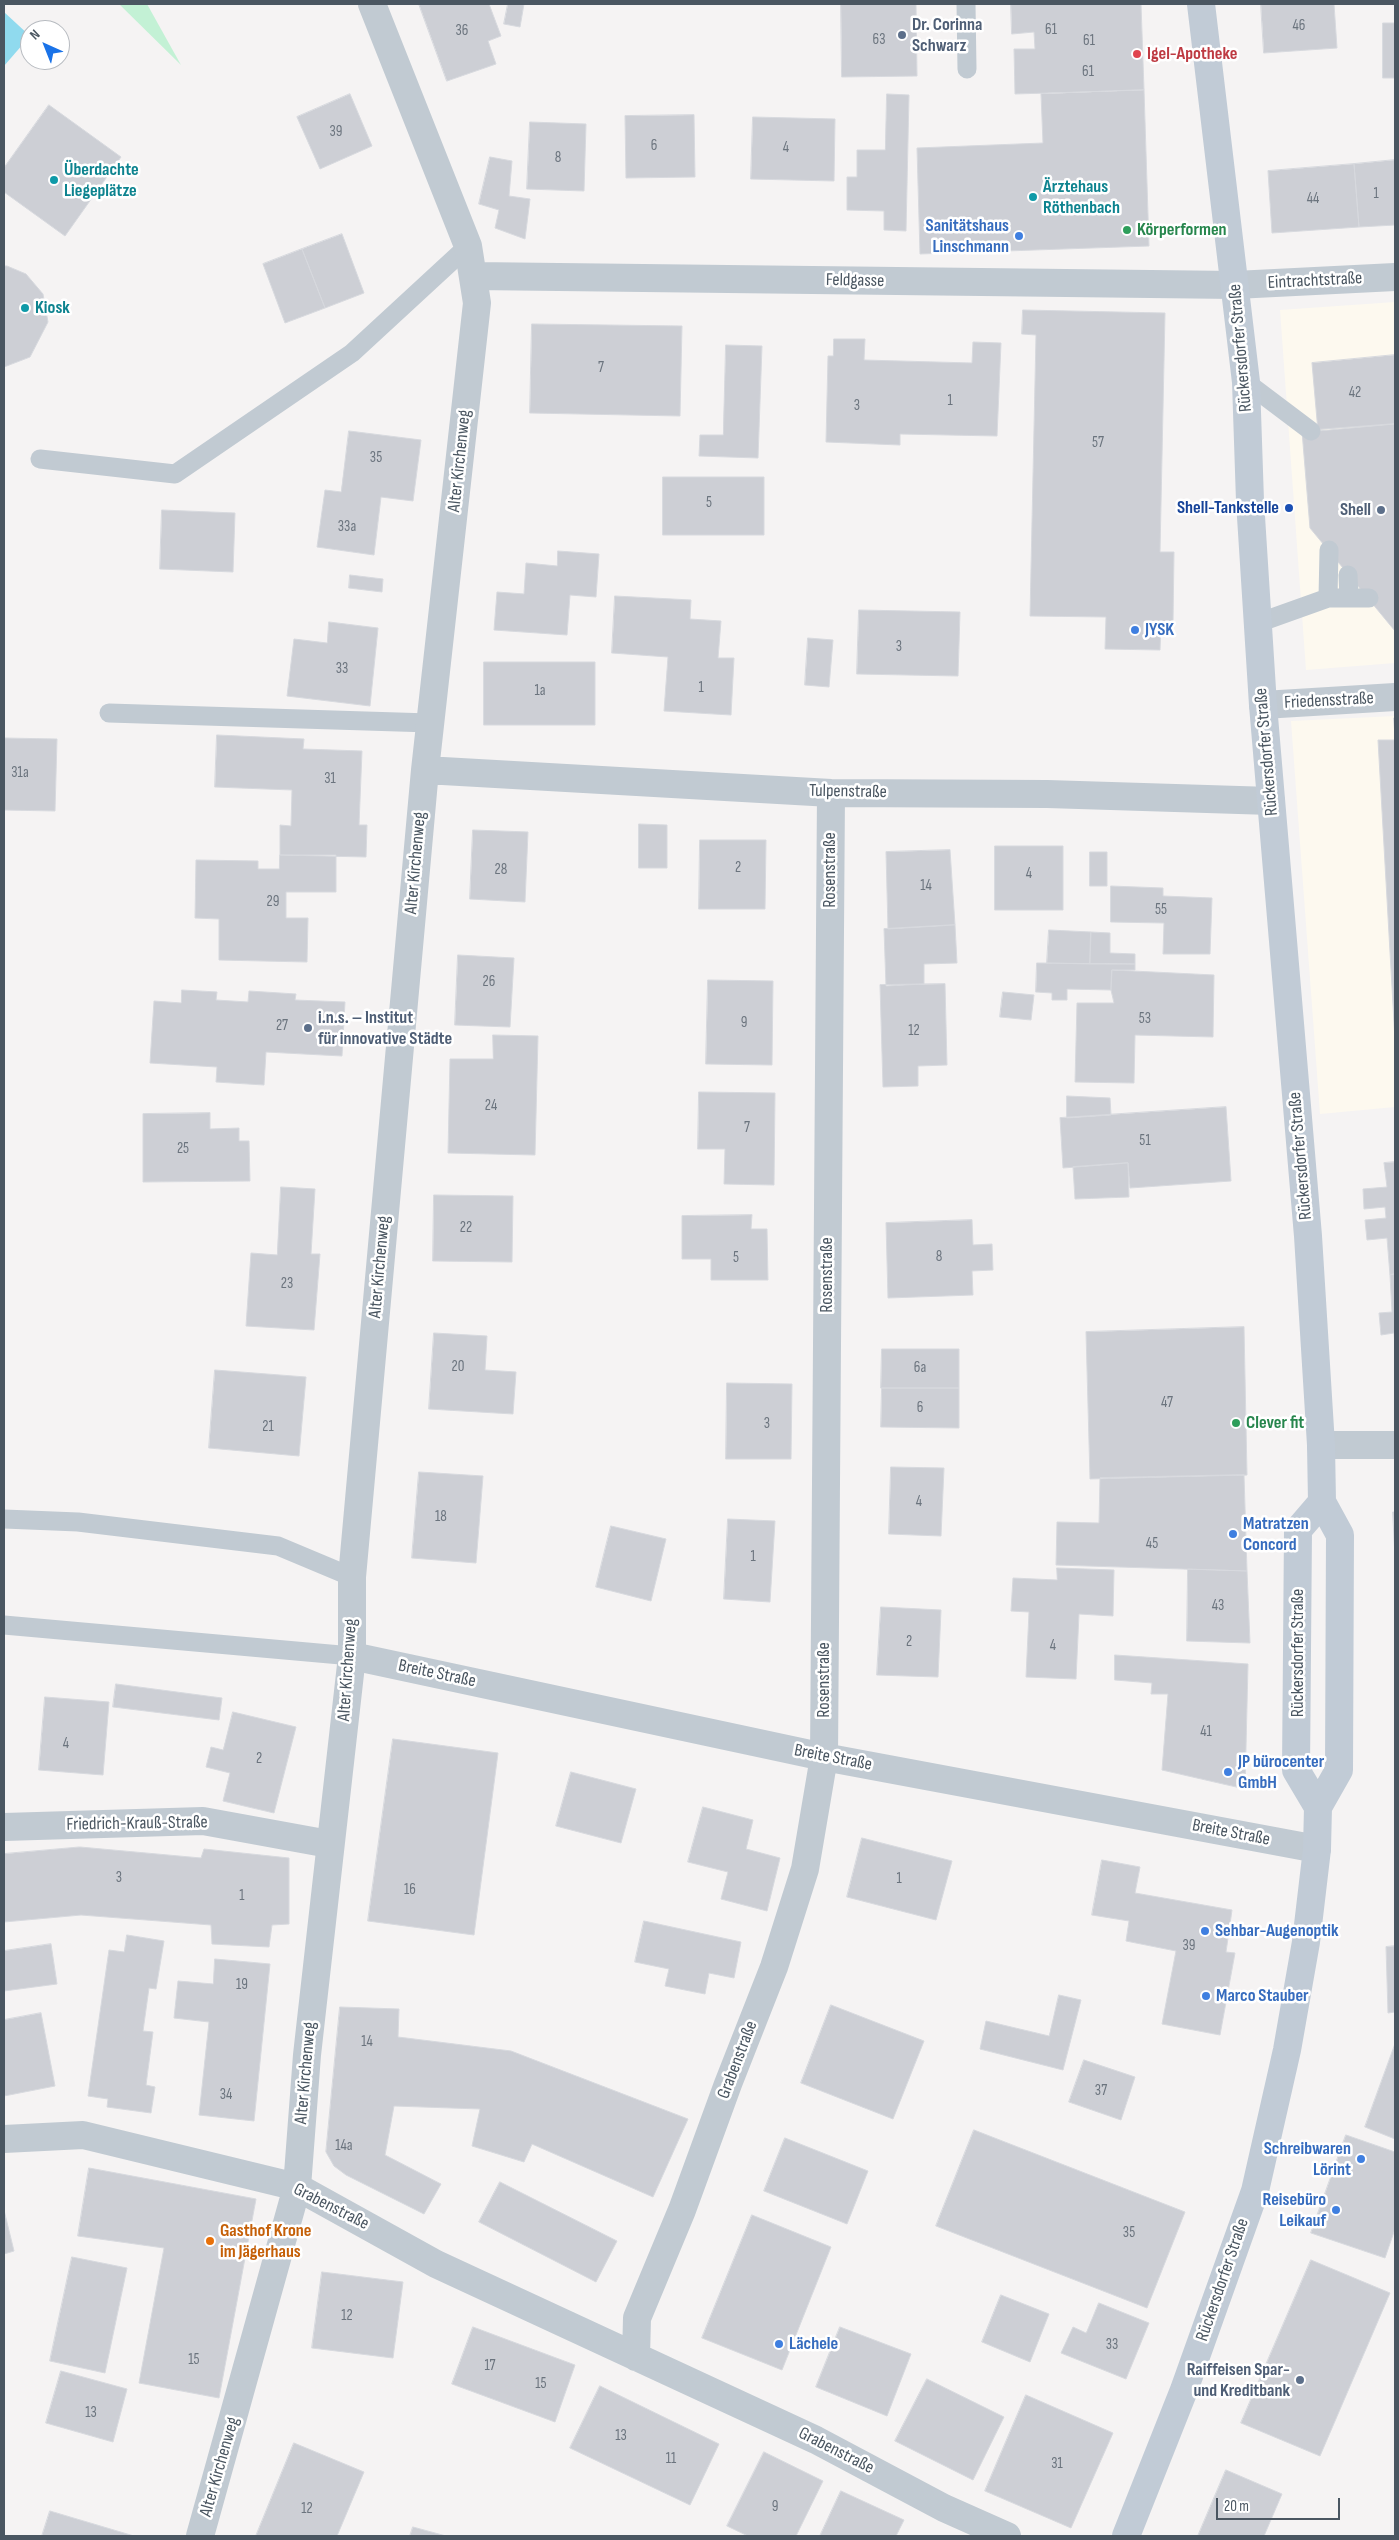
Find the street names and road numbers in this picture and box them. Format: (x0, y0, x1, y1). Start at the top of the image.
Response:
street label: Eintrachtstraße (1267, 268, 1363, 294)
street label: Feldgasse (826, 270, 884, 292)
street label: Rückersdorfer Straße (1225, 283, 1257, 413)
street label: Alter Kirchenweg (444, 409, 476, 513)
street label: Rückersdorfer Straße (1251, 687, 1283, 817)
street label: Friedensstraße (1284, 688, 1374, 714)
street label: Tulpenstraße (809, 781, 887, 803)
street label: Alter Kirchenweg (401, 811, 431, 915)
street label: Rosenstraße (819, 832, 841, 908)
street label: Rückersdorfer Straße (1285, 1091, 1317, 1221)
street label: Alter Kirchenweg (365, 1215, 395, 1319)
street label: Rosenstraße (816, 1237, 838, 1313)
street label: Rückersdorfer Straße (1287, 1589, 1309, 1717)
street label: Alter Kirchenweg (334, 1618, 362, 1722)
street label: Rosenstraße (813, 1642, 835, 1718)
street label: Breite Straße (396, 1655, 478, 1693)
street label: Breite Straße (792, 1740, 874, 1776)
street label: Friedrich-Krauß-Straße (66, 1812, 208, 1836)
street label: Breite Straße (1190, 1815, 1272, 1851)
street label: Grabenstraße (713, 2018, 763, 2102)
street label: Alter Kirchenweg (291, 2021, 321, 2125)
street label: Grabenstraße (290, 2179, 372, 2235)
street label: Rückersdorfer Straße (1192, 2216, 1254, 2344)
street label: Alter Kirchenweg (195, 2415, 245, 2519)
street label: Grabenstraße (795, 2423, 877, 2479)

